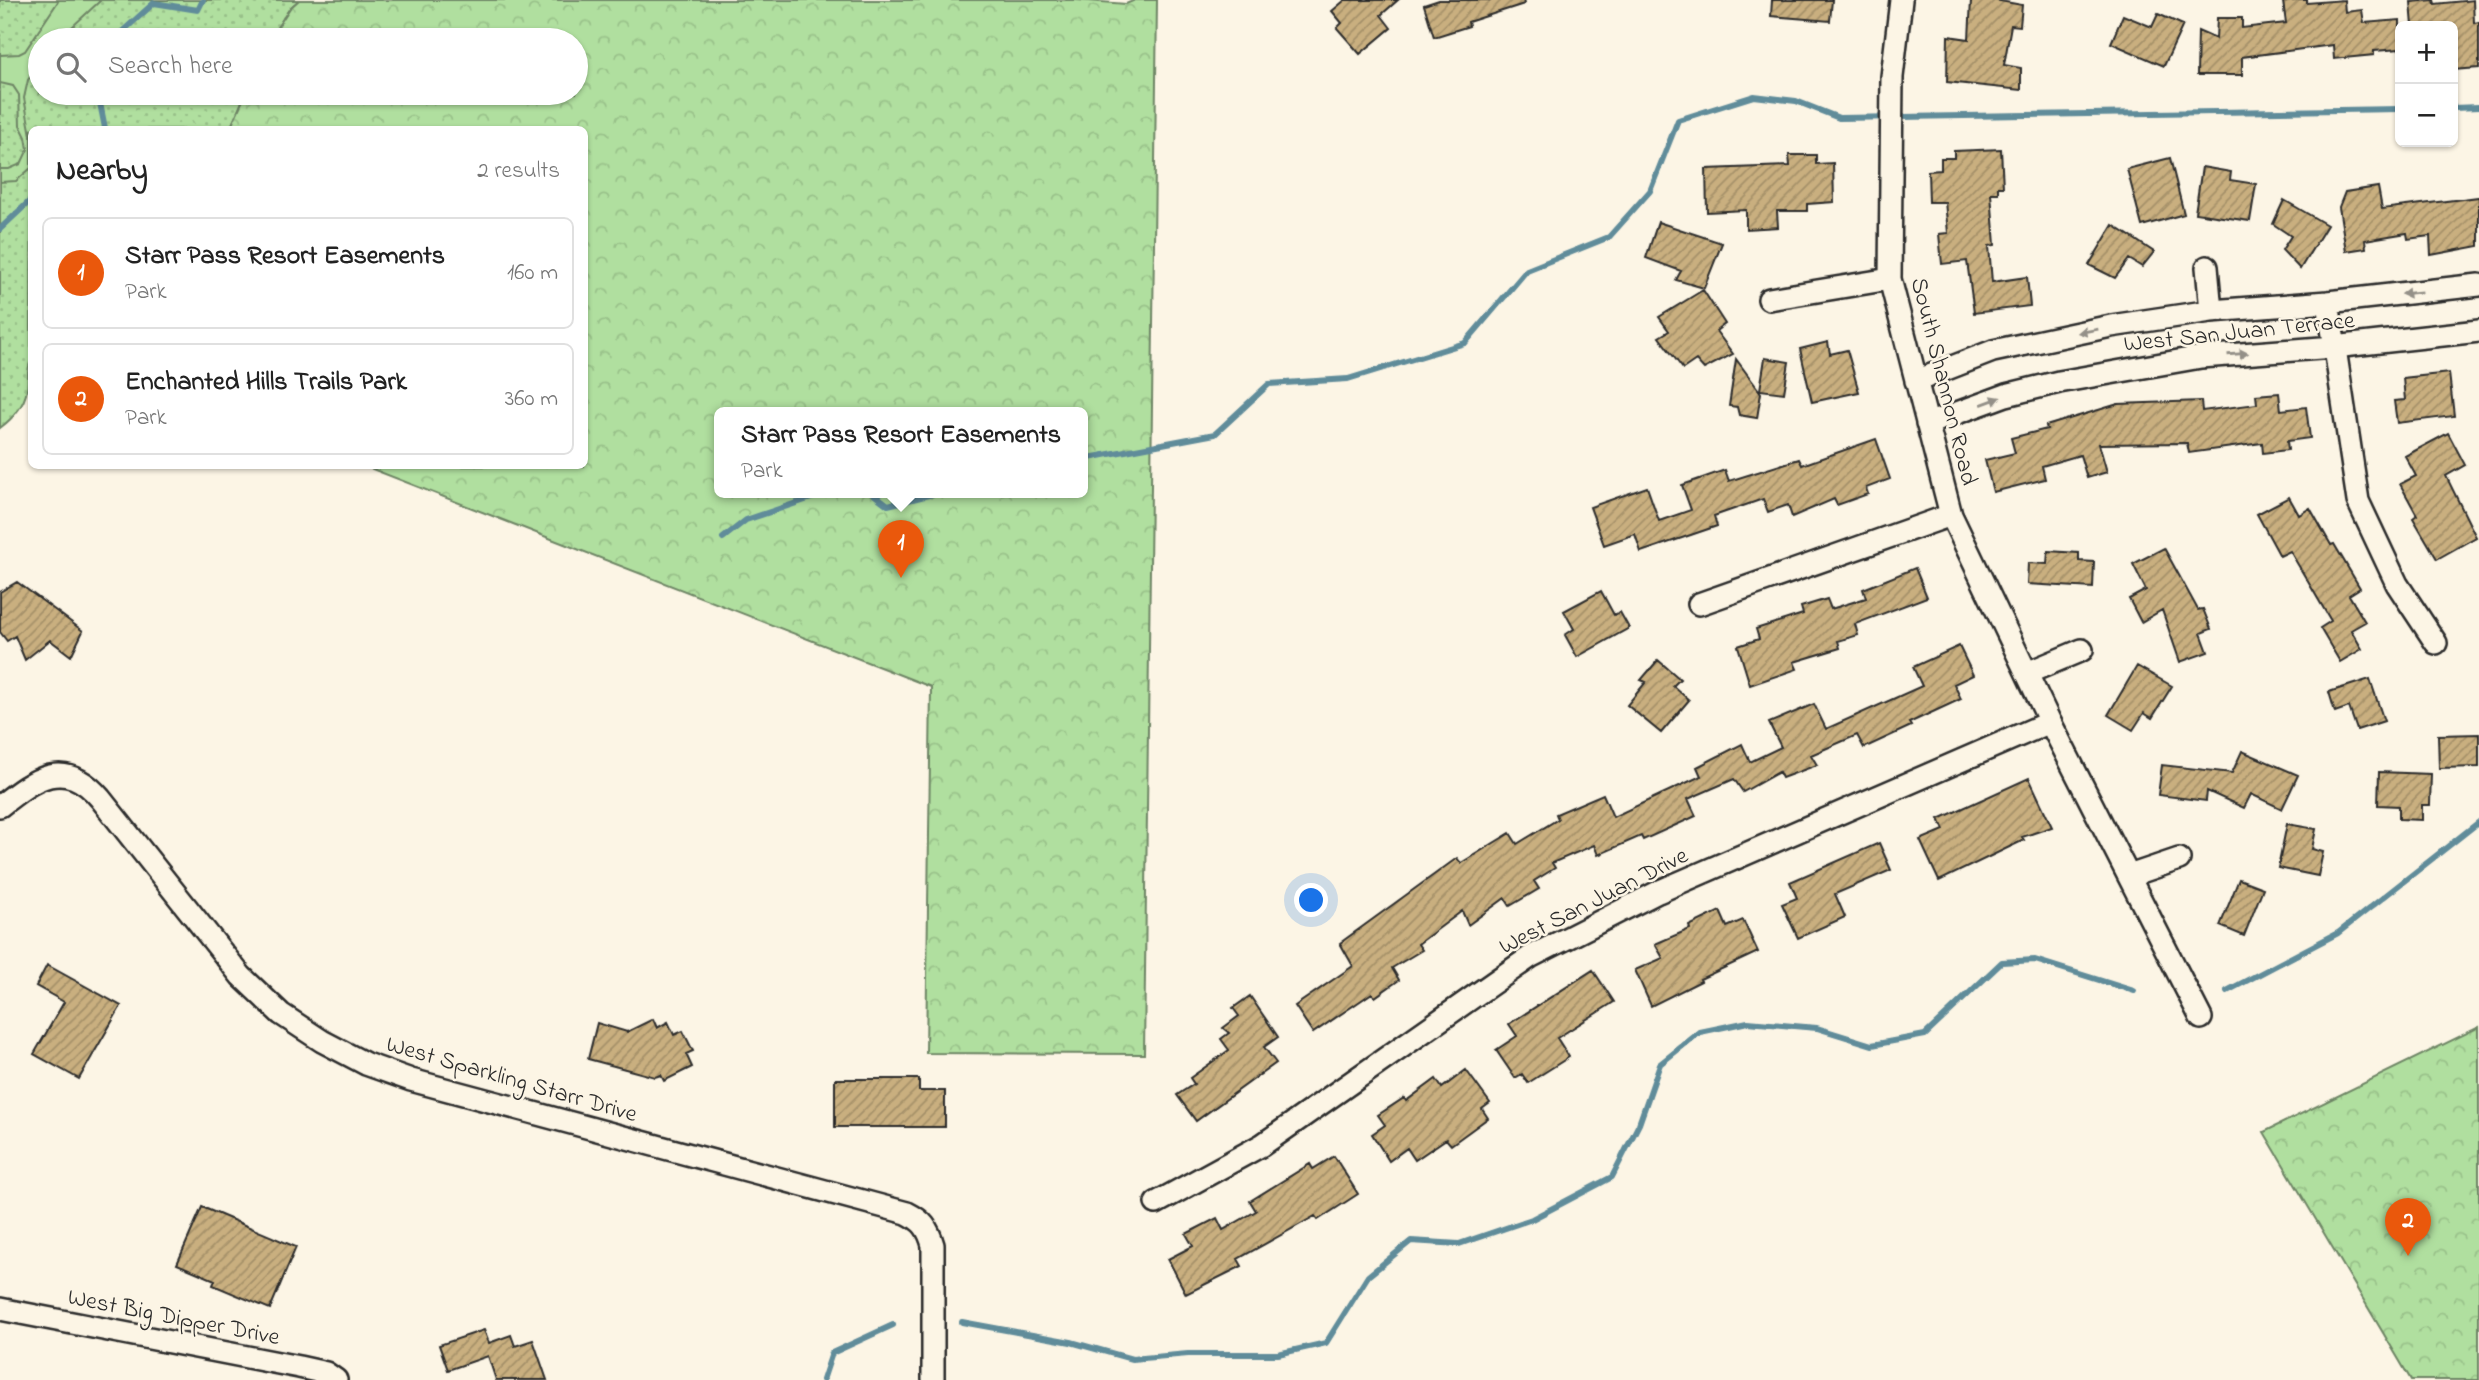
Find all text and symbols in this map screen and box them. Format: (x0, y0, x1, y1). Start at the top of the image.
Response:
map controls (2395, 21, 2458, 147)
button: + (2395, 21, 2458, 84)
search box (28, 28, 588, 105)
icon: search (52, 48, 90, 86)
text: Search here (108, 48, 233, 86)
button: − (2395, 84, 2458, 147)
text: Nearby (56, 150, 148, 194)
text: 2 results (477, 155, 560, 188)
text: Starr Pass Resort Easements (125, 238, 445, 276)
text: 1 (77, 257, 85, 290)
text: 160 m (507, 257, 558, 290)
street label: South Shannon Road (1900, 274, 1985, 490)
text: Park (125, 276, 167, 309)
one-way arrow (2400, 287, 2422, 298)
street label: West San Juan Terrace (2122, 304, 2357, 363)
one-way arrow (2077, 325, 2099, 336)
one-way arrow (2228, 348, 2250, 359)
text: Enchanted Hills Trails Park (125, 364, 407, 402)
text: 2 (75, 383, 87, 416)
text: 360 m (505, 383, 558, 416)
one-way arrow (1981, 395, 2002, 406)
text: Park (125, 402, 167, 435)
popup (714, 407, 1088, 498)
text: Starr Pass Resort Easements (741, 417, 1061, 455)
text: Park (741, 455, 783, 488)
pin: 1 (878, 520, 924, 578)
street label: West San Juan Drive (1493, 839, 1695, 965)
your location (1294, 883, 1328, 917)
street label: West Sparkling Starr Drive (382, 1028, 641, 1133)
pin: 2 (2385, 1198, 2431, 1256)
street label: West Big Dipper Drive (65, 1281, 283, 1356)

